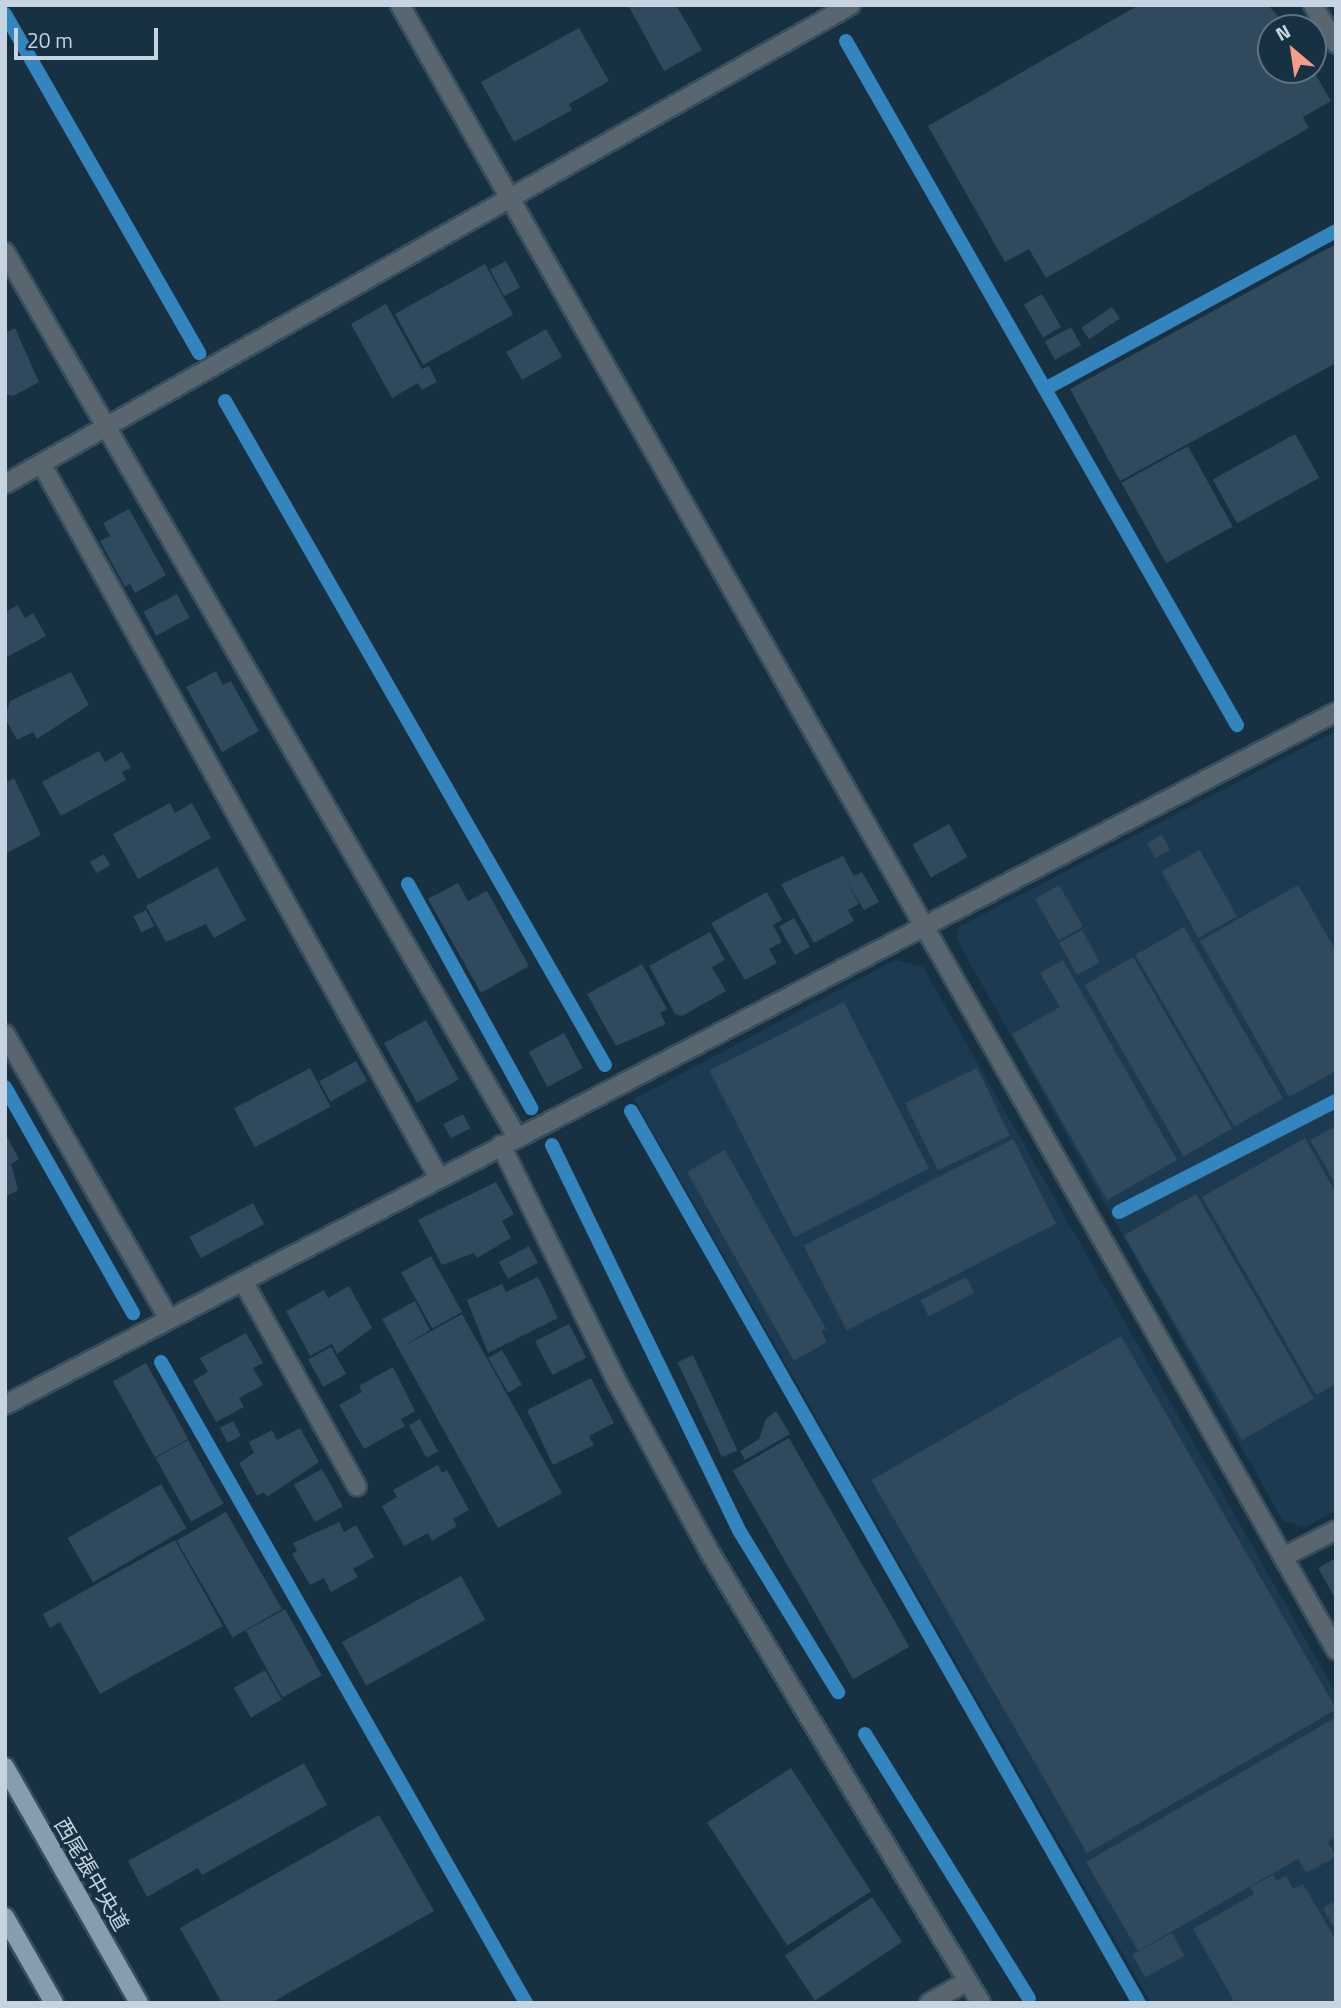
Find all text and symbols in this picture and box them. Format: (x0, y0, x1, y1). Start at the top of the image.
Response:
scale bar (18, 14, 161, 58)
north arrow (1257, 14, 1327, 84)
text: N (1270, 16, 1295, 48)
text: 20 m (27, 24, 73, 56)
street label: 西尾張中央道 (50, 1813, 134, 1935)

